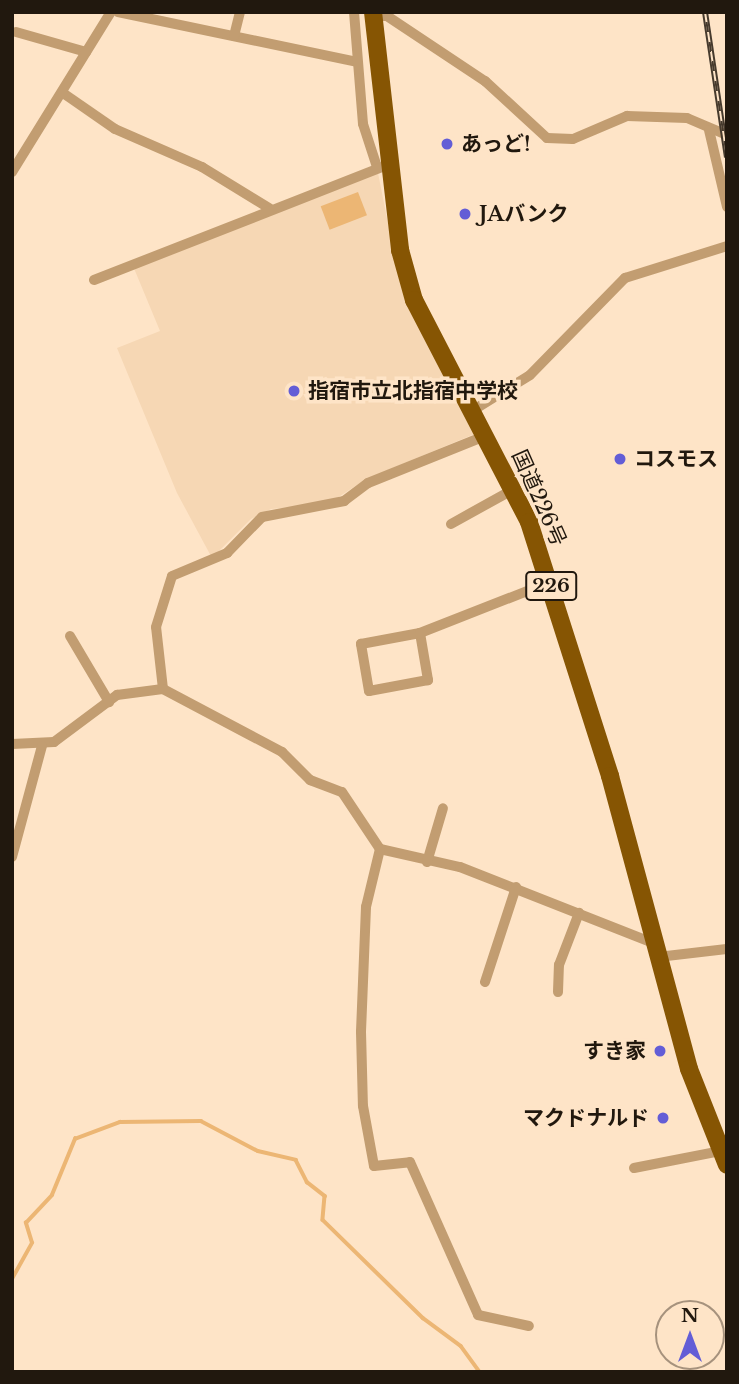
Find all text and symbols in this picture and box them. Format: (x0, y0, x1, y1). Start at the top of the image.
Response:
place label: あっど! (461, 131, 531, 157)
marker: あっど! (439, 136, 455, 152)
place label: JAバンク (479, 201, 567, 227)
marker: JAバンク (457, 206, 473, 222)
place label: 指宿市立北指宿中学校 (308, 378, 518, 404)
marker: 指宿市立北指宿中学校 (286, 383, 302, 399)
street label: 国道226号 (507, 446, 571, 550)
place label: コスモス (634, 446, 718, 472)
marker: コスモス (612, 451, 628, 467)
road number: 226 (525, 570, 577, 601)
place label: すき家 (583, 1038, 646, 1064)
marker: すき家 (652, 1043, 668, 1059)
place label: マクドナルド (523, 1105, 649, 1131)
marker: マクドナルド (655, 1110, 671, 1126)
north arrow (655, 1300, 725, 1370)
text: N (681, 1304, 699, 1327)

